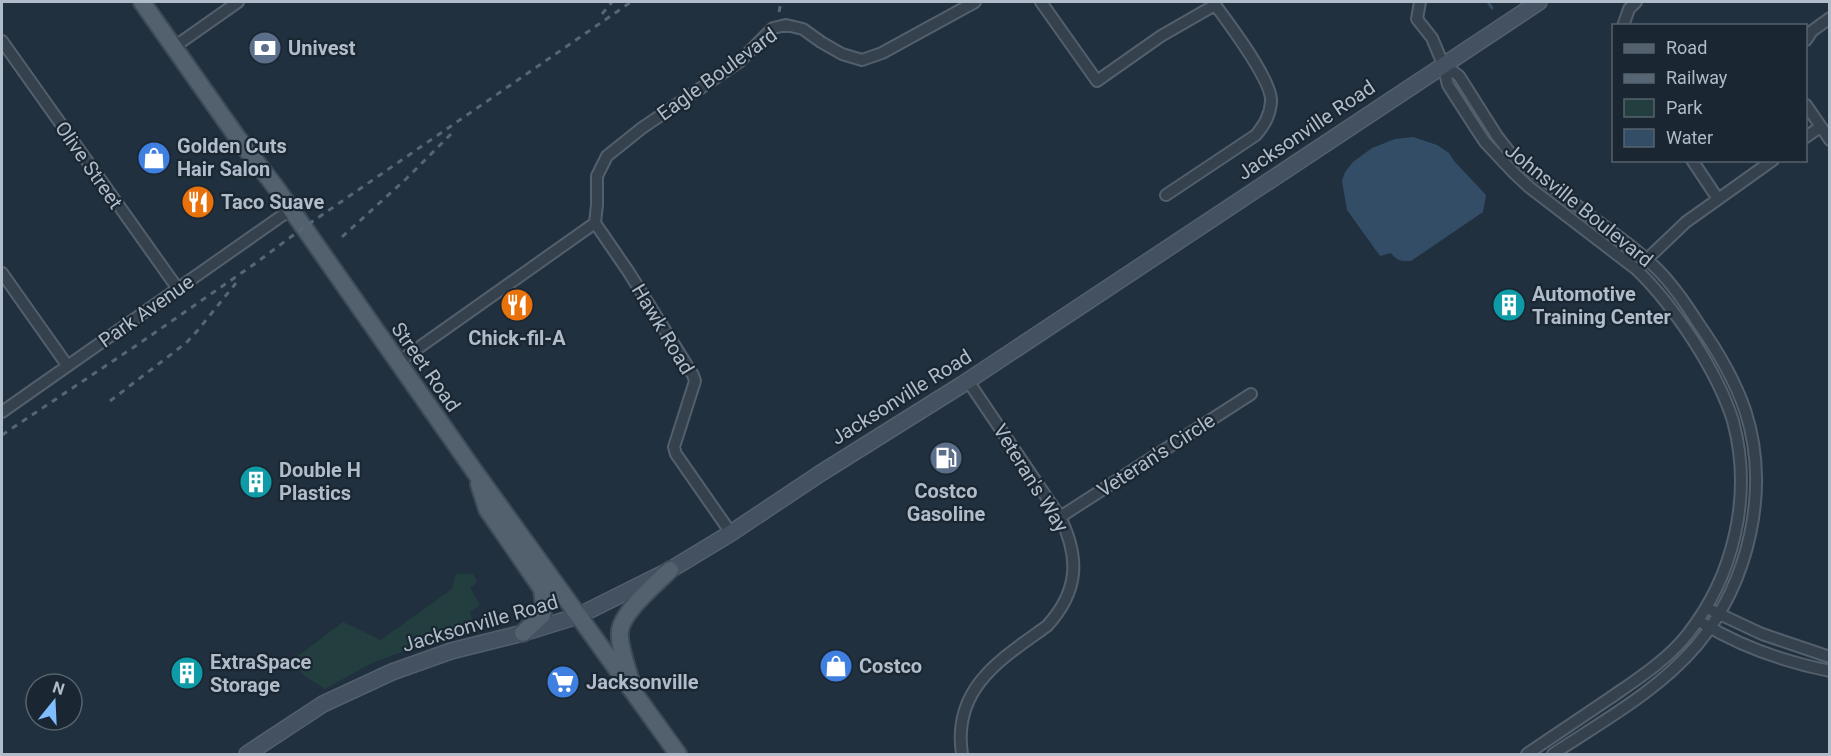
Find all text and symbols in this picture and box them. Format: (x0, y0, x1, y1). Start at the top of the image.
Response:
street label: Eagle Boulevard (652, 22, 782, 126)
legend (1612, 24, 1807, 162)
bank icon: Univest (247, 30, 283, 66)
place label: Univest (288, 36, 356, 60)
text: Road (1666, 37, 1707, 58)
text: Railway (1666, 67, 1728, 88)
street label: Jacksonville Road (1233, 75, 1379, 185)
text: Park (1666, 97, 1703, 118)
street label: Olive Street (50, 117, 128, 213)
text: Water (1666, 127, 1713, 148)
place label: Golden Cuts Hair Salon (177, 134, 287, 181)
street label: Johnsville Boulevard (1500, 138, 1658, 272)
shop icon: Golden Cuts Hair Salon (136, 140, 172, 176)
restaurant icon: Taco Suave (180, 184, 216, 220)
place label: Taco Suave (221, 190, 324, 214)
street label: Park Avenue (94, 269, 198, 353)
street label: Hawk Road (627, 279, 699, 379)
place label: Automotive Training Center (1532, 282, 1671, 329)
restaurant icon: Chick-fil-A (499, 287, 535, 323)
building icon: Automotive Training Center (1491, 287, 1527, 323)
street label: Street Road (386, 318, 466, 416)
place label: Chick-fil-A (468, 326, 566, 350)
street label: Jacksonville Road (826, 344, 976, 450)
street label: Veteran's Circle (1093, 408, 1219, 502)
street label: Veteran's Way (988, 419, 1074, 537)
fuel station icon: Costco Gasoline (928, 440, 964, 476)
place label: Double H Plastics (279, 458, 361, 505)
building icon: Double H Plastics (238, 464, 274, 500)
place label: Costco Gasoline (907, 479, 985, 526)
street label: Jacksonville Road (399, 589, 561, 657)
shop icon: Costco (818, 648, 854, 684)
place label: ExtraSpace Storage (210, 650, 312, 697)
place label: Costco (859, 654, 922, 678)
building icon: ExtraSpace Storage (169, 655, 205, 691)
supermarket icon: Jacksonville (545, 664, 581, 700)
place label: Jacksonville (586, 670, 699, 694)
north arrow (24, 672, 84, 732)
text: N (50, 677, 67, 699)

